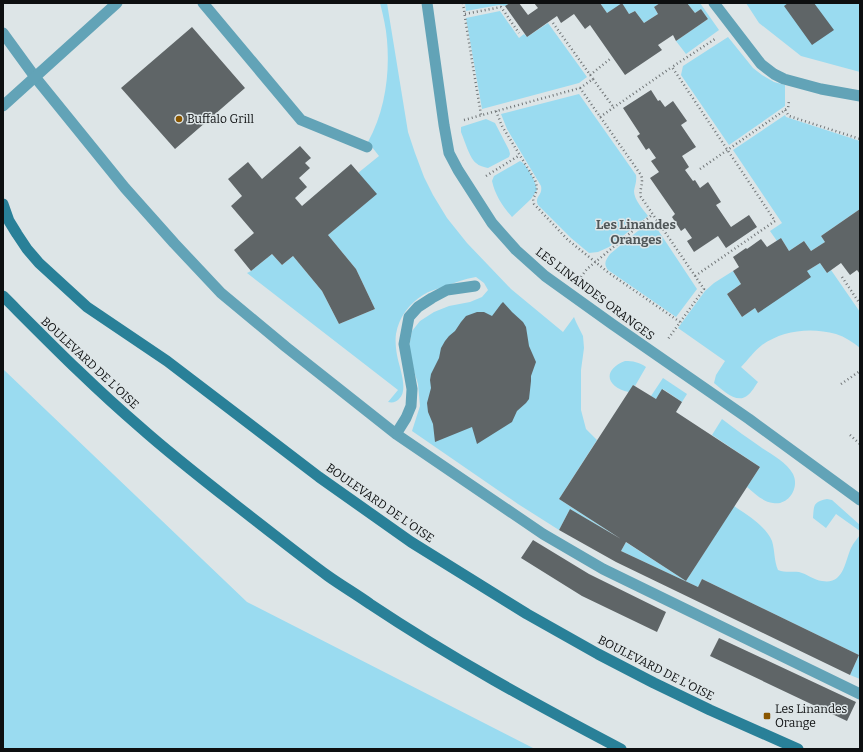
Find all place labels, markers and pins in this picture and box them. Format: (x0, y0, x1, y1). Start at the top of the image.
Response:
place label: Buffalo Grill (187, 112, 254, 126)
marker: Buffalo Grill (174, 114, 184, 124)
place label: Les Linandes Orange (775, 702, 848, 730)
marker: Les Linandes Orange (762, 711, 772, 721)

